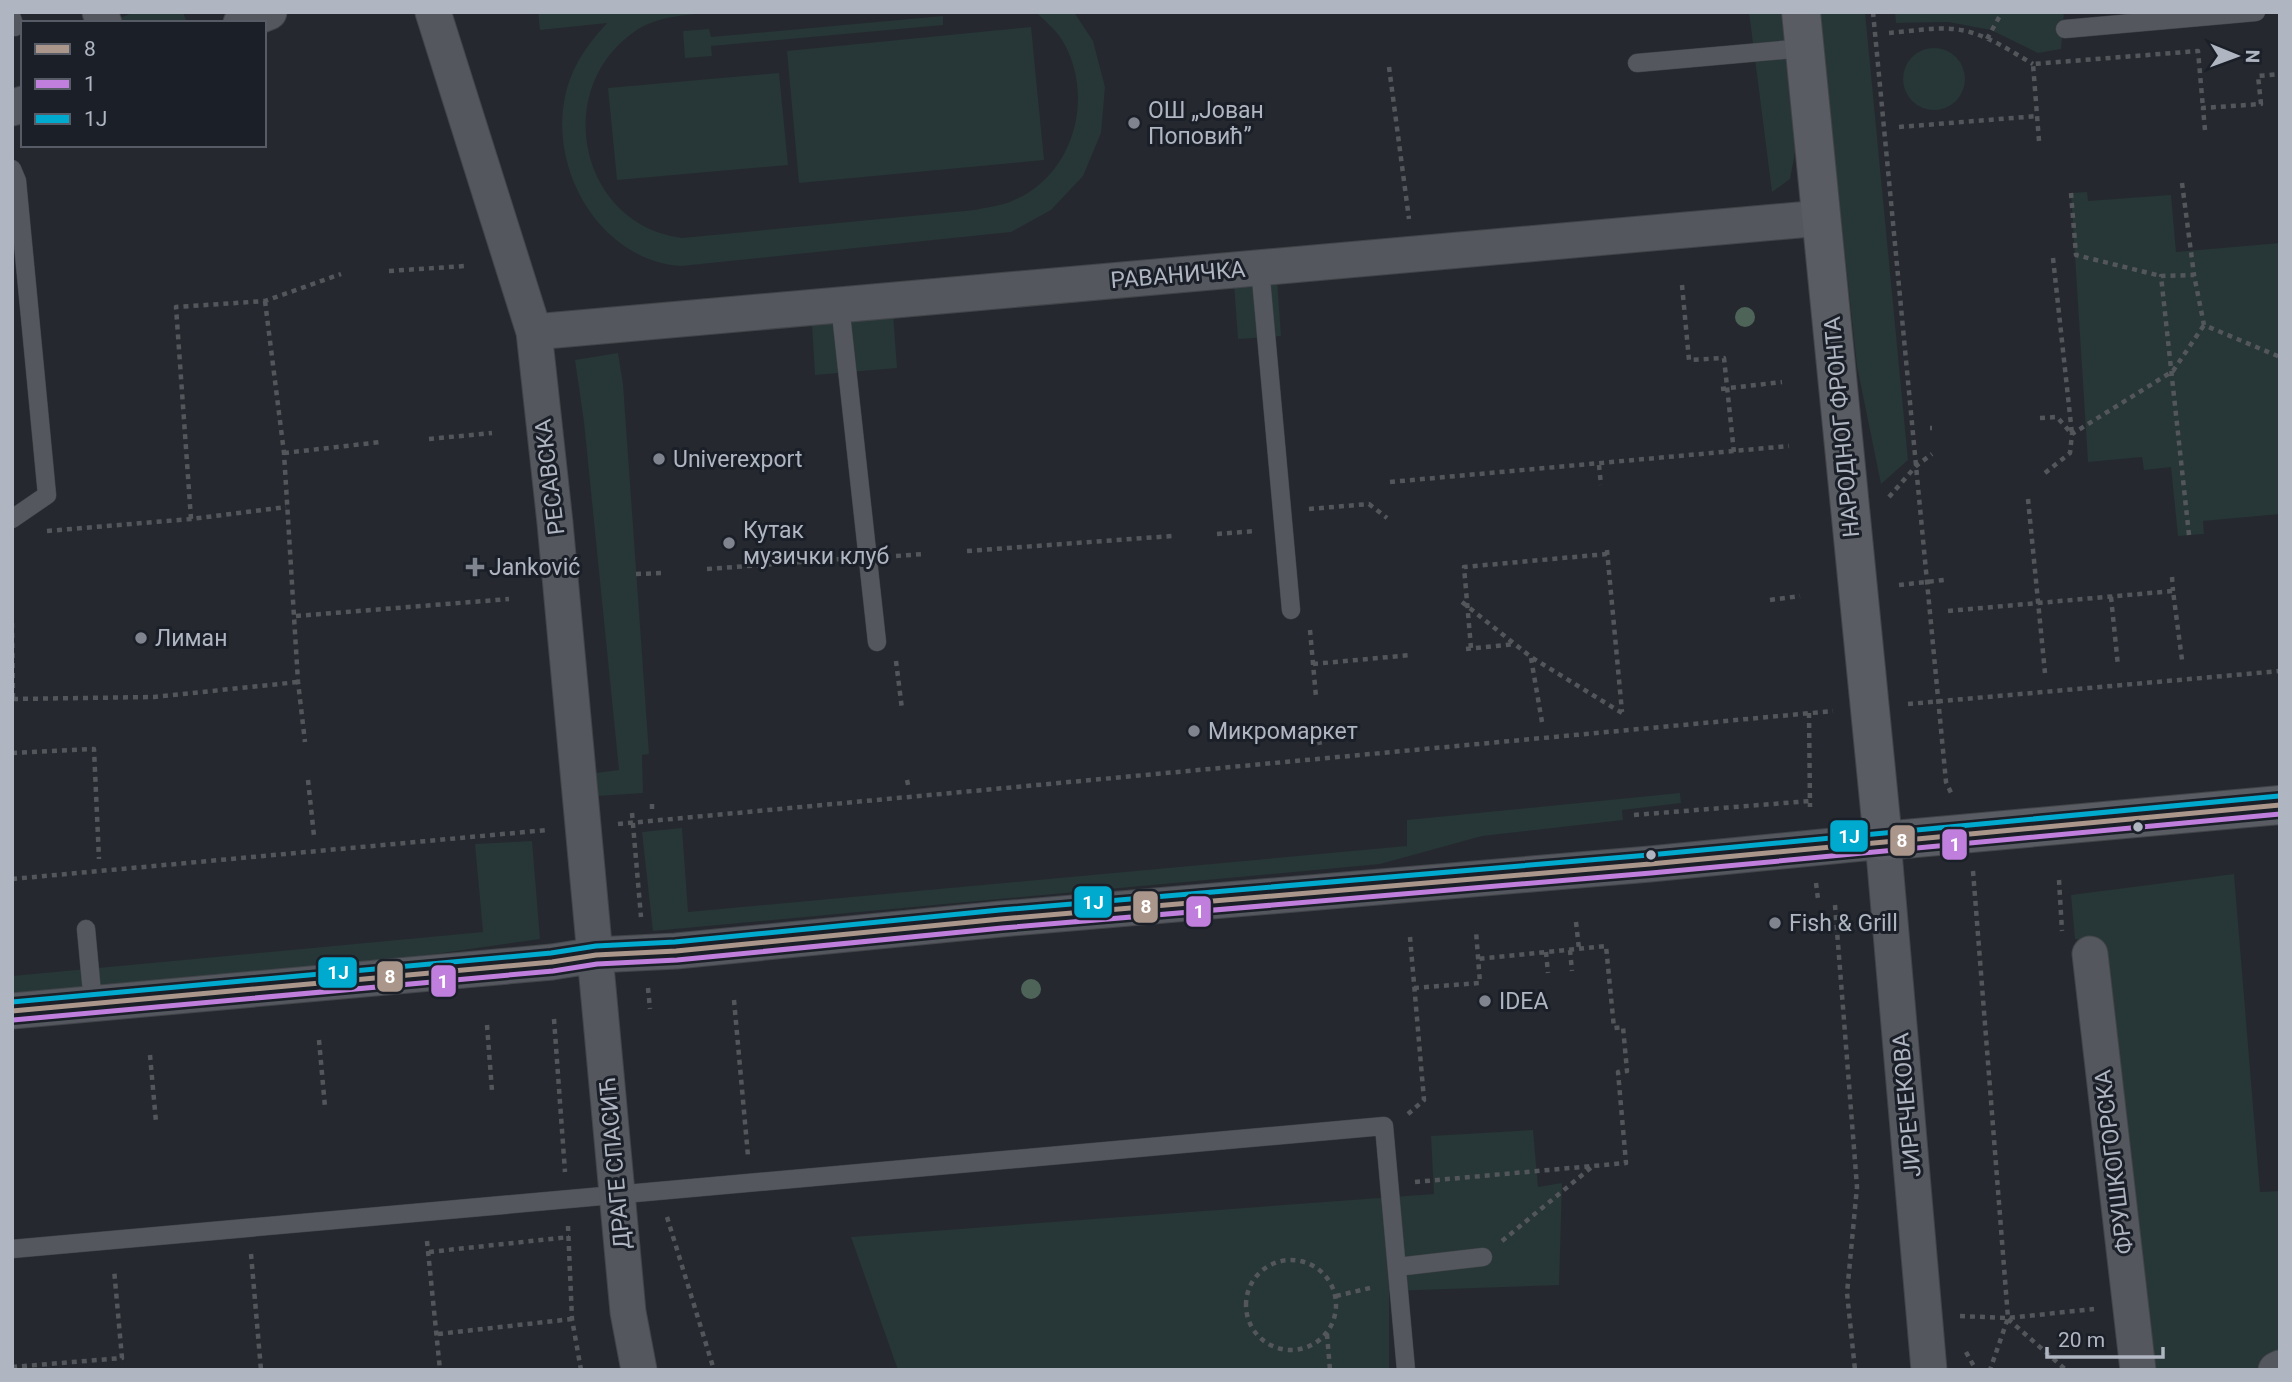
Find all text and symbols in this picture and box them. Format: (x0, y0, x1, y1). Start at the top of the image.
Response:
legend (21, 21, 266, 147)
north arrow (2201, 21, 2271, 91)
text: 8 (84, 37, 96, 61)
text: N (2241, 49, 2264, 63)
text: 1 (84, 72, 96, 96)
place label: ОШ „Јован Поповић” (1148, 97, 1264, 150)
text: 1J (84, 107, 107, 131)
marker: ОШ „Јован Поповић” (1126, 115, 1142, 131)
street label: РАВАНИЧКА (1109, 256, 1247, 294)
street label: НАРОДНОГ ФРОНТА (1819, 315, 1865, 539)
street label: РЕСАВСКА (529, 417, 571, 537)
place label: Univerexport (673, 446, 803, 473)
marker: Univerexport (651, 451, 667, 467)
place label: Кутак музички клуб (743, 517, 889, 570)
marker: Кутак музички клуб (721, 535, 737, 551)
place label: Janković (489, 554, 580, 581)
marker: Janković (467, 559, 483, 575)
place label: Лиман (155, 625, 227, 652)
marker: Лиман (133, 630, 149, 646)
place label: Микромаркет (1208, 718, 1358, 745)
marker: Микромаркет (1186, 723, 1202, 739)
line badge: 1J (1829, 819, 1869, 853)
unlabelled marker (2131, 820, 2145, 834)
line badge: 8 (1889, 824, 1916, 857)
text: 1J (1838, 825, 1860, 848)
line badge: 1 (1941, 828, 1968, 861)
text: 8 (1897, 829, 1908, 852)
text: 1 (1950, 833, 1960, 856)
unlabelled marker (1644, 848, 1658, 862)
line badge: 1J (1073, 885, 1113, 919)
line badge: 8 (1132, 890, 1159, 924)
text: 1J (1082, 891, 1104, 914)
text: 8 (1141, 895, 1152, 918)
line badge: 1 (1185, 895, 1212, 928)
text: 1 (1194, 900, 1204, 923)
place label: Fish & Grill (1789, 910, 1898, 937)
marker: Fish & Grill (1767, 915, 1783, 931)
line badge: 1J (317, 956, 358, 989)
line badge: 8 (376, 960, 404, 993)
text: 1J (327, 961, 349, 984)
line badge: 1 (430, 964, 457, 998)
text: 8 (385, 965, 396, 988)
text: 1 (438, 970, 448, 993)
place label: IDEA (1499, 988, 1548, 1015)
marker: IDEA (1477, 993, 1493, 1009)
street label: ЈИРЕЧЕКОВА (1887, 1032, 1927, 1178)
street label: ФРУШКОГОРСКА (2089, 1068, 2139, 1256)
street label: ДРАГЕ СПАСИЋ (594, 1076, 636, 1250)
scale bar (2047, 1316, 2162, 1360)
text: 20 m (2058, 1328, 2105, 1352)

